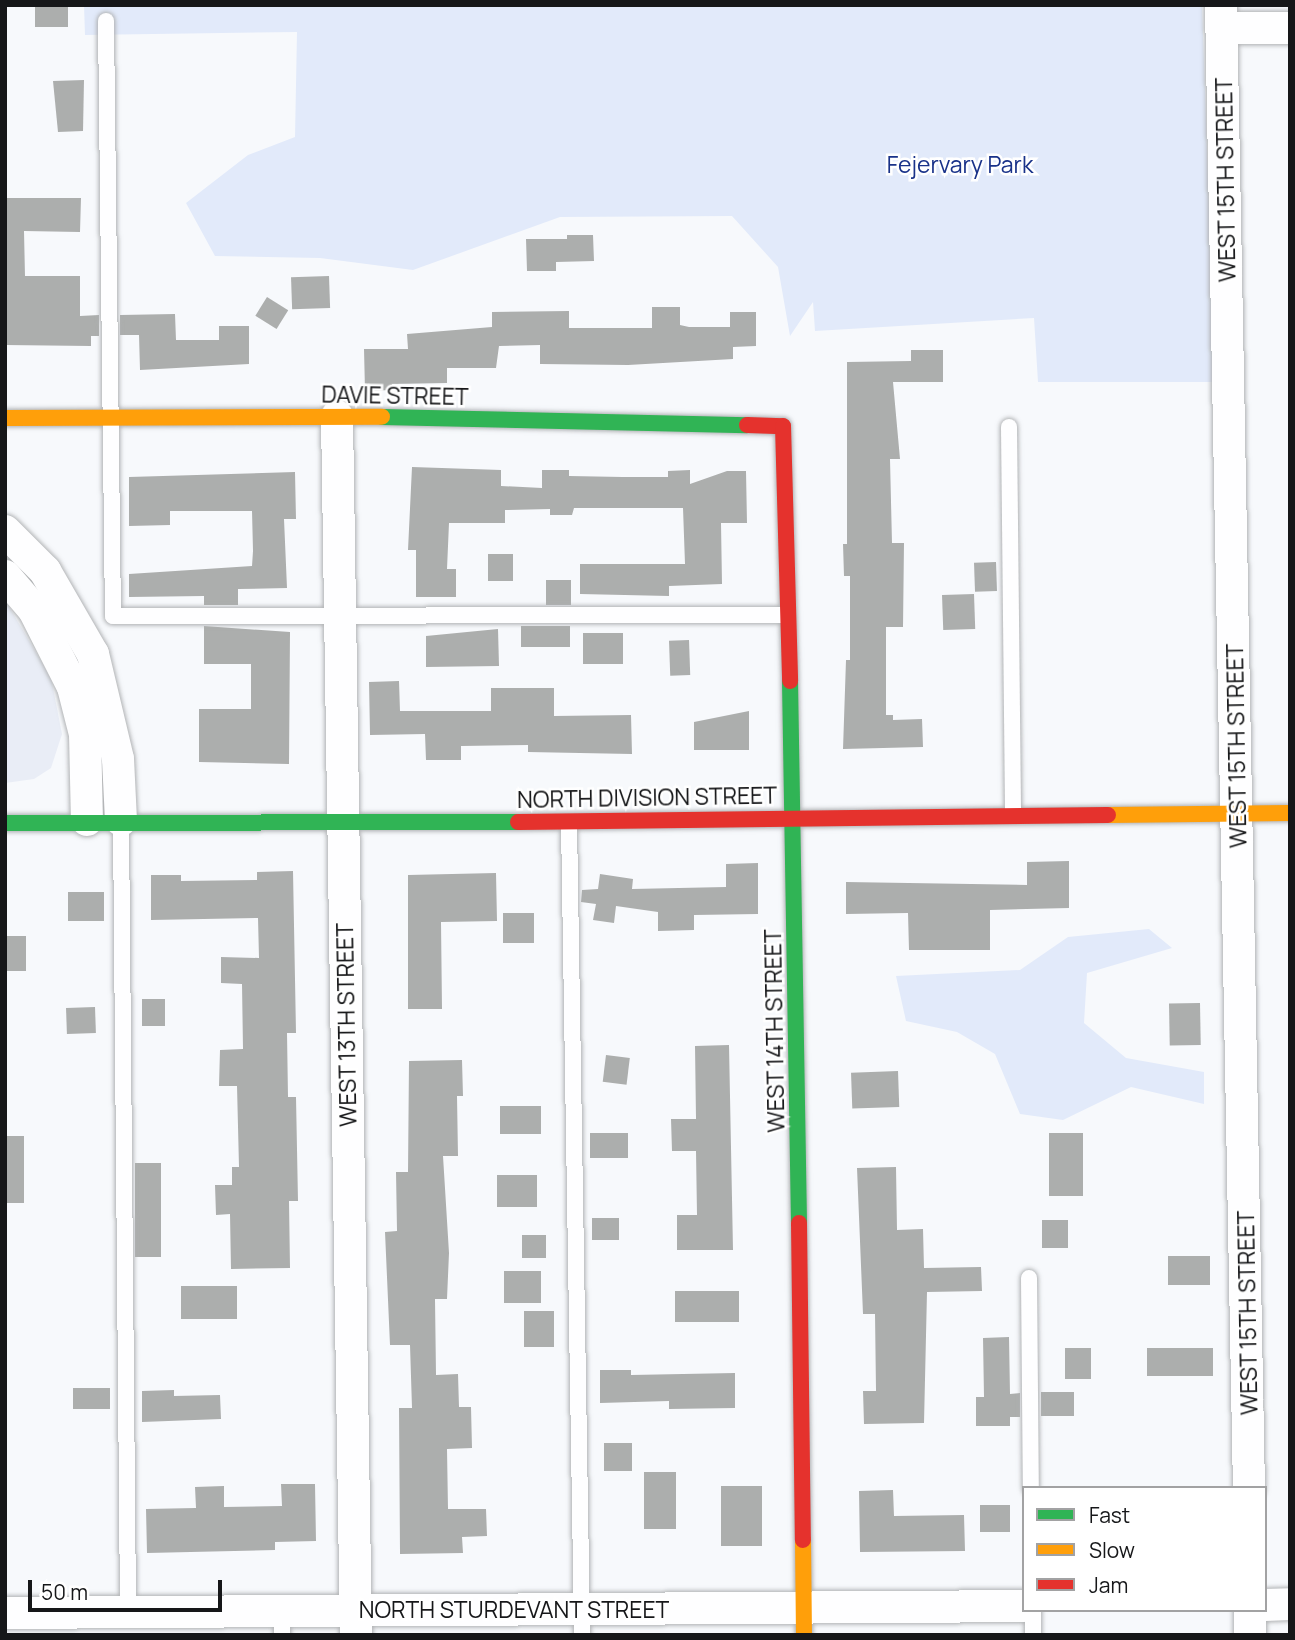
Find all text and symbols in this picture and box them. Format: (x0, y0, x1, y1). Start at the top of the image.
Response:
street label: WEST 15TH STREET (1209, 77, 1241, 283)
park label: Fejervary Park (887, 150, 1033, 178)
street label: DAVIE STREET (321, 380, 469, 410)
street label: WEST 15TH STREET (1220, 643, 1252, 849)
street label: NORTH DIVISION STREET (517, 781, 777, 813)
street label: WEST 13TH STREET (330, 922, 362, 1128)
street label: WEST 14TH STREET (758, 929, 790, 1133)
street label: WEST 15TH STREET (1231, 1210, 1263, 1416)
legend (1022, 1486, 1267, 1612)
text: Fast (1089, 1501, 1130, 1529)
text: Slow (1089, 1536, 1135, 1564)
scale bar (32, 1566, 226, 1610)
text: Jam (1089, 1571, 1128, 1599)
text: 50 m (41, 1578, 88, 1606)
street label: NORTH STURDEVANT STREET (358, 1595, 670, 1623)

